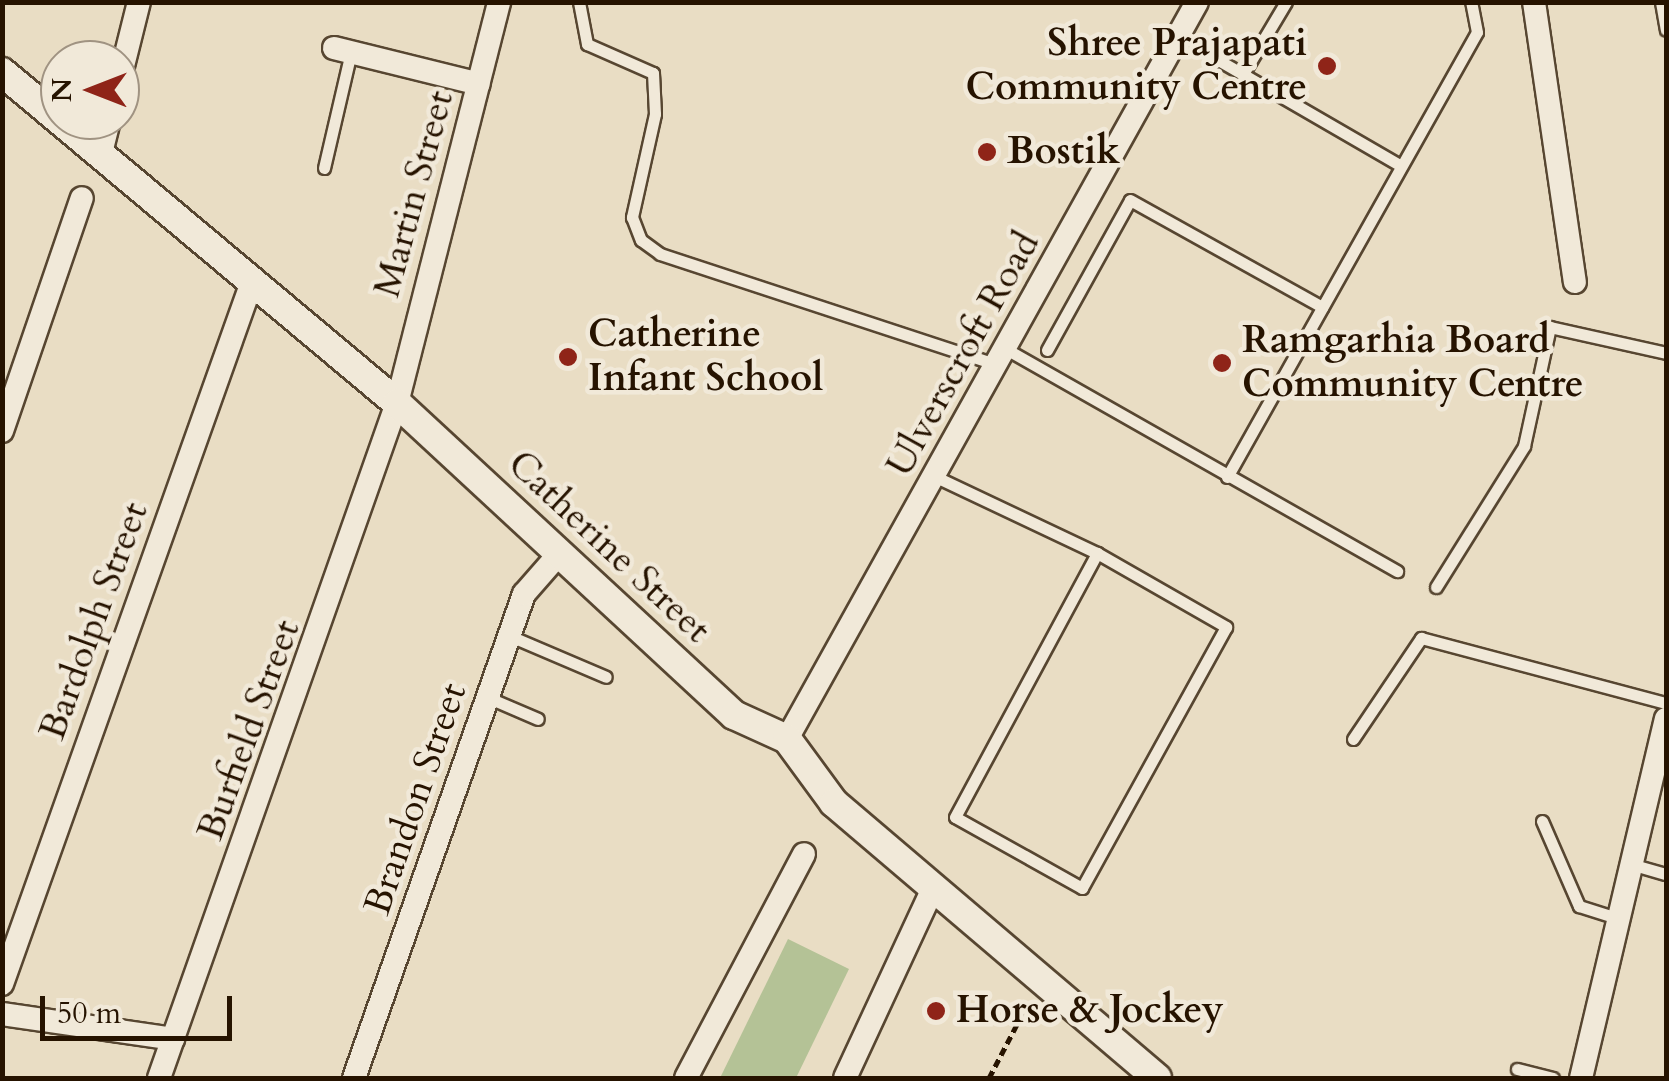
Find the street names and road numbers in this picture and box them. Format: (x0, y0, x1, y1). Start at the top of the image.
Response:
street label: Martin Street (365, 86, 463, 302)
street label: Ulverscroft Road (877, 224, 1049, 484)
street label: Catherine Street (498, 441, 720, 653)
street label: Bardolph Street (30, 496, 158, 746)
street label: Burfield Street (188, 614, 310, 846)
street label: Brandon Street (355, 677, 477, 921)

